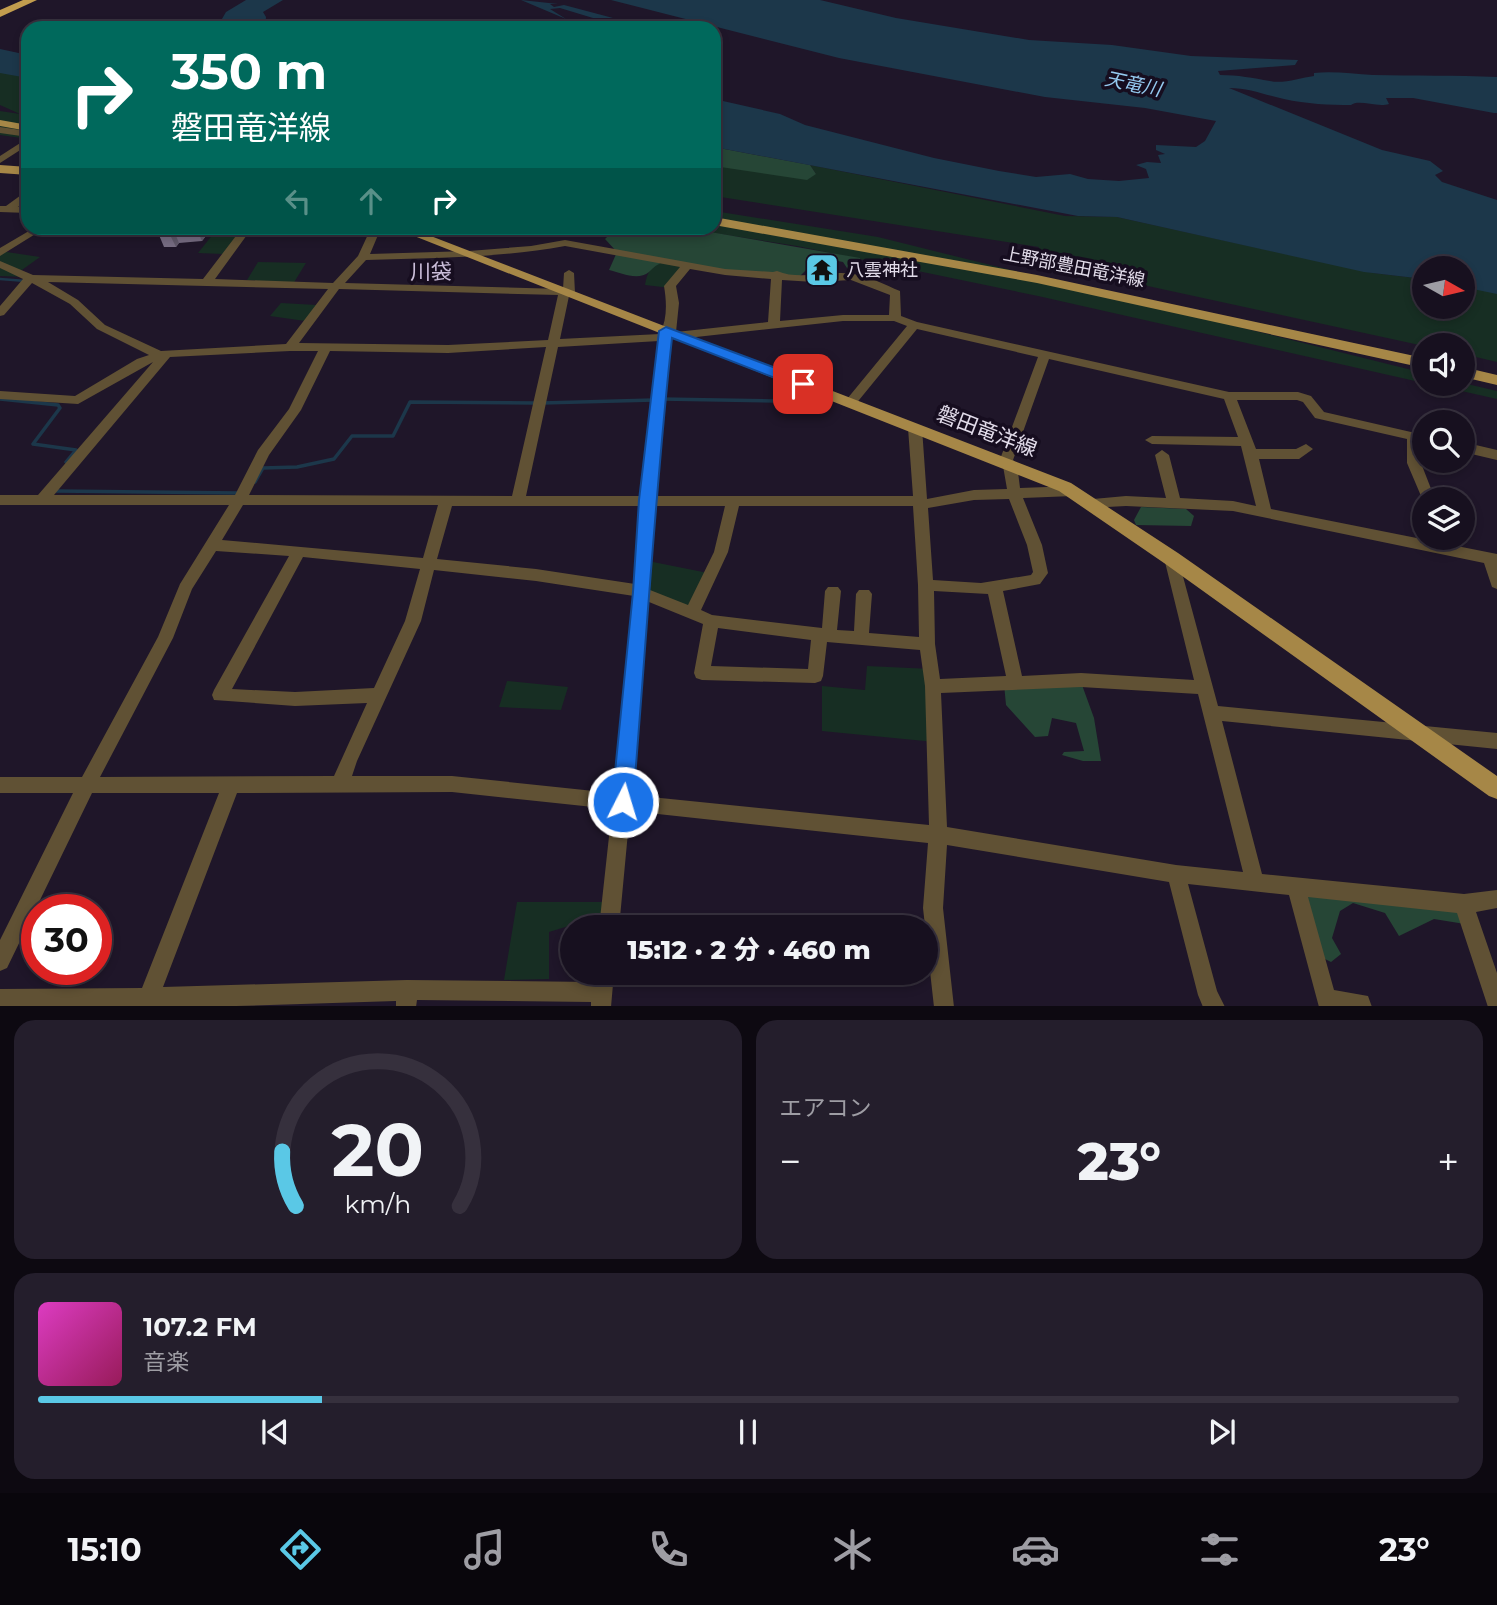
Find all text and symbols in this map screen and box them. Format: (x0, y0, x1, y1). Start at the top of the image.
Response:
text: 350 m (171, 42, 327, 101)
icon: right (56, 49, 147, 140)
water label: 天竜川 (1103, 67, 1165, 102)
text: 磐田竜洋線 (171, 108, 331, 147)
icon: left (279, 182, 317, 220)
icon: ahead (352, 182, 390, 220)
icon: right (425, 182, 463, 220)
street label: 上野部豊田竜洋線 (1001, 242, 1147, 292)
temple icon: 八雲神社 (803, 251, 841, 289)
north arrow (1412, 256, 1475, 318)
map controls (1412, 256, 1475, 550)
district label: 川袋 (410, 259, 452, 284)
place label: 八雲神社 (846, 259, 918, 281)
button: sound (1412, 333, 1475, 396)
pin (773, 354, 833, 414)
icon: arrive (784, 365, 822, 403)
street label: 磐田竜洋線 (934, 401, 1040, 461)
button: search (1412, 410, 1475, 473)
button: layers (1412, 487, 1475, 550)
position arrow (586, 765, 660, 839)
speed limit sign: 30 (21, 894, 112, 985)
text: 15:12 · 2 分 · 460 m (627, 934, 871, 966)
text: エアコン (780, 1094, 872, 1122)
text: 20 (332, 1106, 424, 1194)
text: 23° (1078, 1130, 1161, 1193)
text: − (780, 1138, 801, 1185)
text: + (1437, 1138, 1459, 1185)
text: km/h (344, 1188, 411, 1218)
text: 107.2 FM (143, 1311, 257, 1343)
text: 音楽 (143, 1348, 189, 1376)
icon: previous (256, 1413, 294, 1451)
icon: pause (729, 1413, 767, 1451)
icon: next (1203, 1413, 1241, 1451)
icon: directions (276, 1525, 325, 1574)
icon: music (460, 1525, 509, 1574)
icon: phone (644, 1525, 693, 1574)
icon: climate (828, 1525, 877, 1574)
icon: car (1011, 1525, 1060, 1574)
icon: filters (1195, 1525, 1244, 1574)
text: 15:10 (67, 1530, 142, 1569)
text: 23° (1379, 1530, 1430, 1569)

